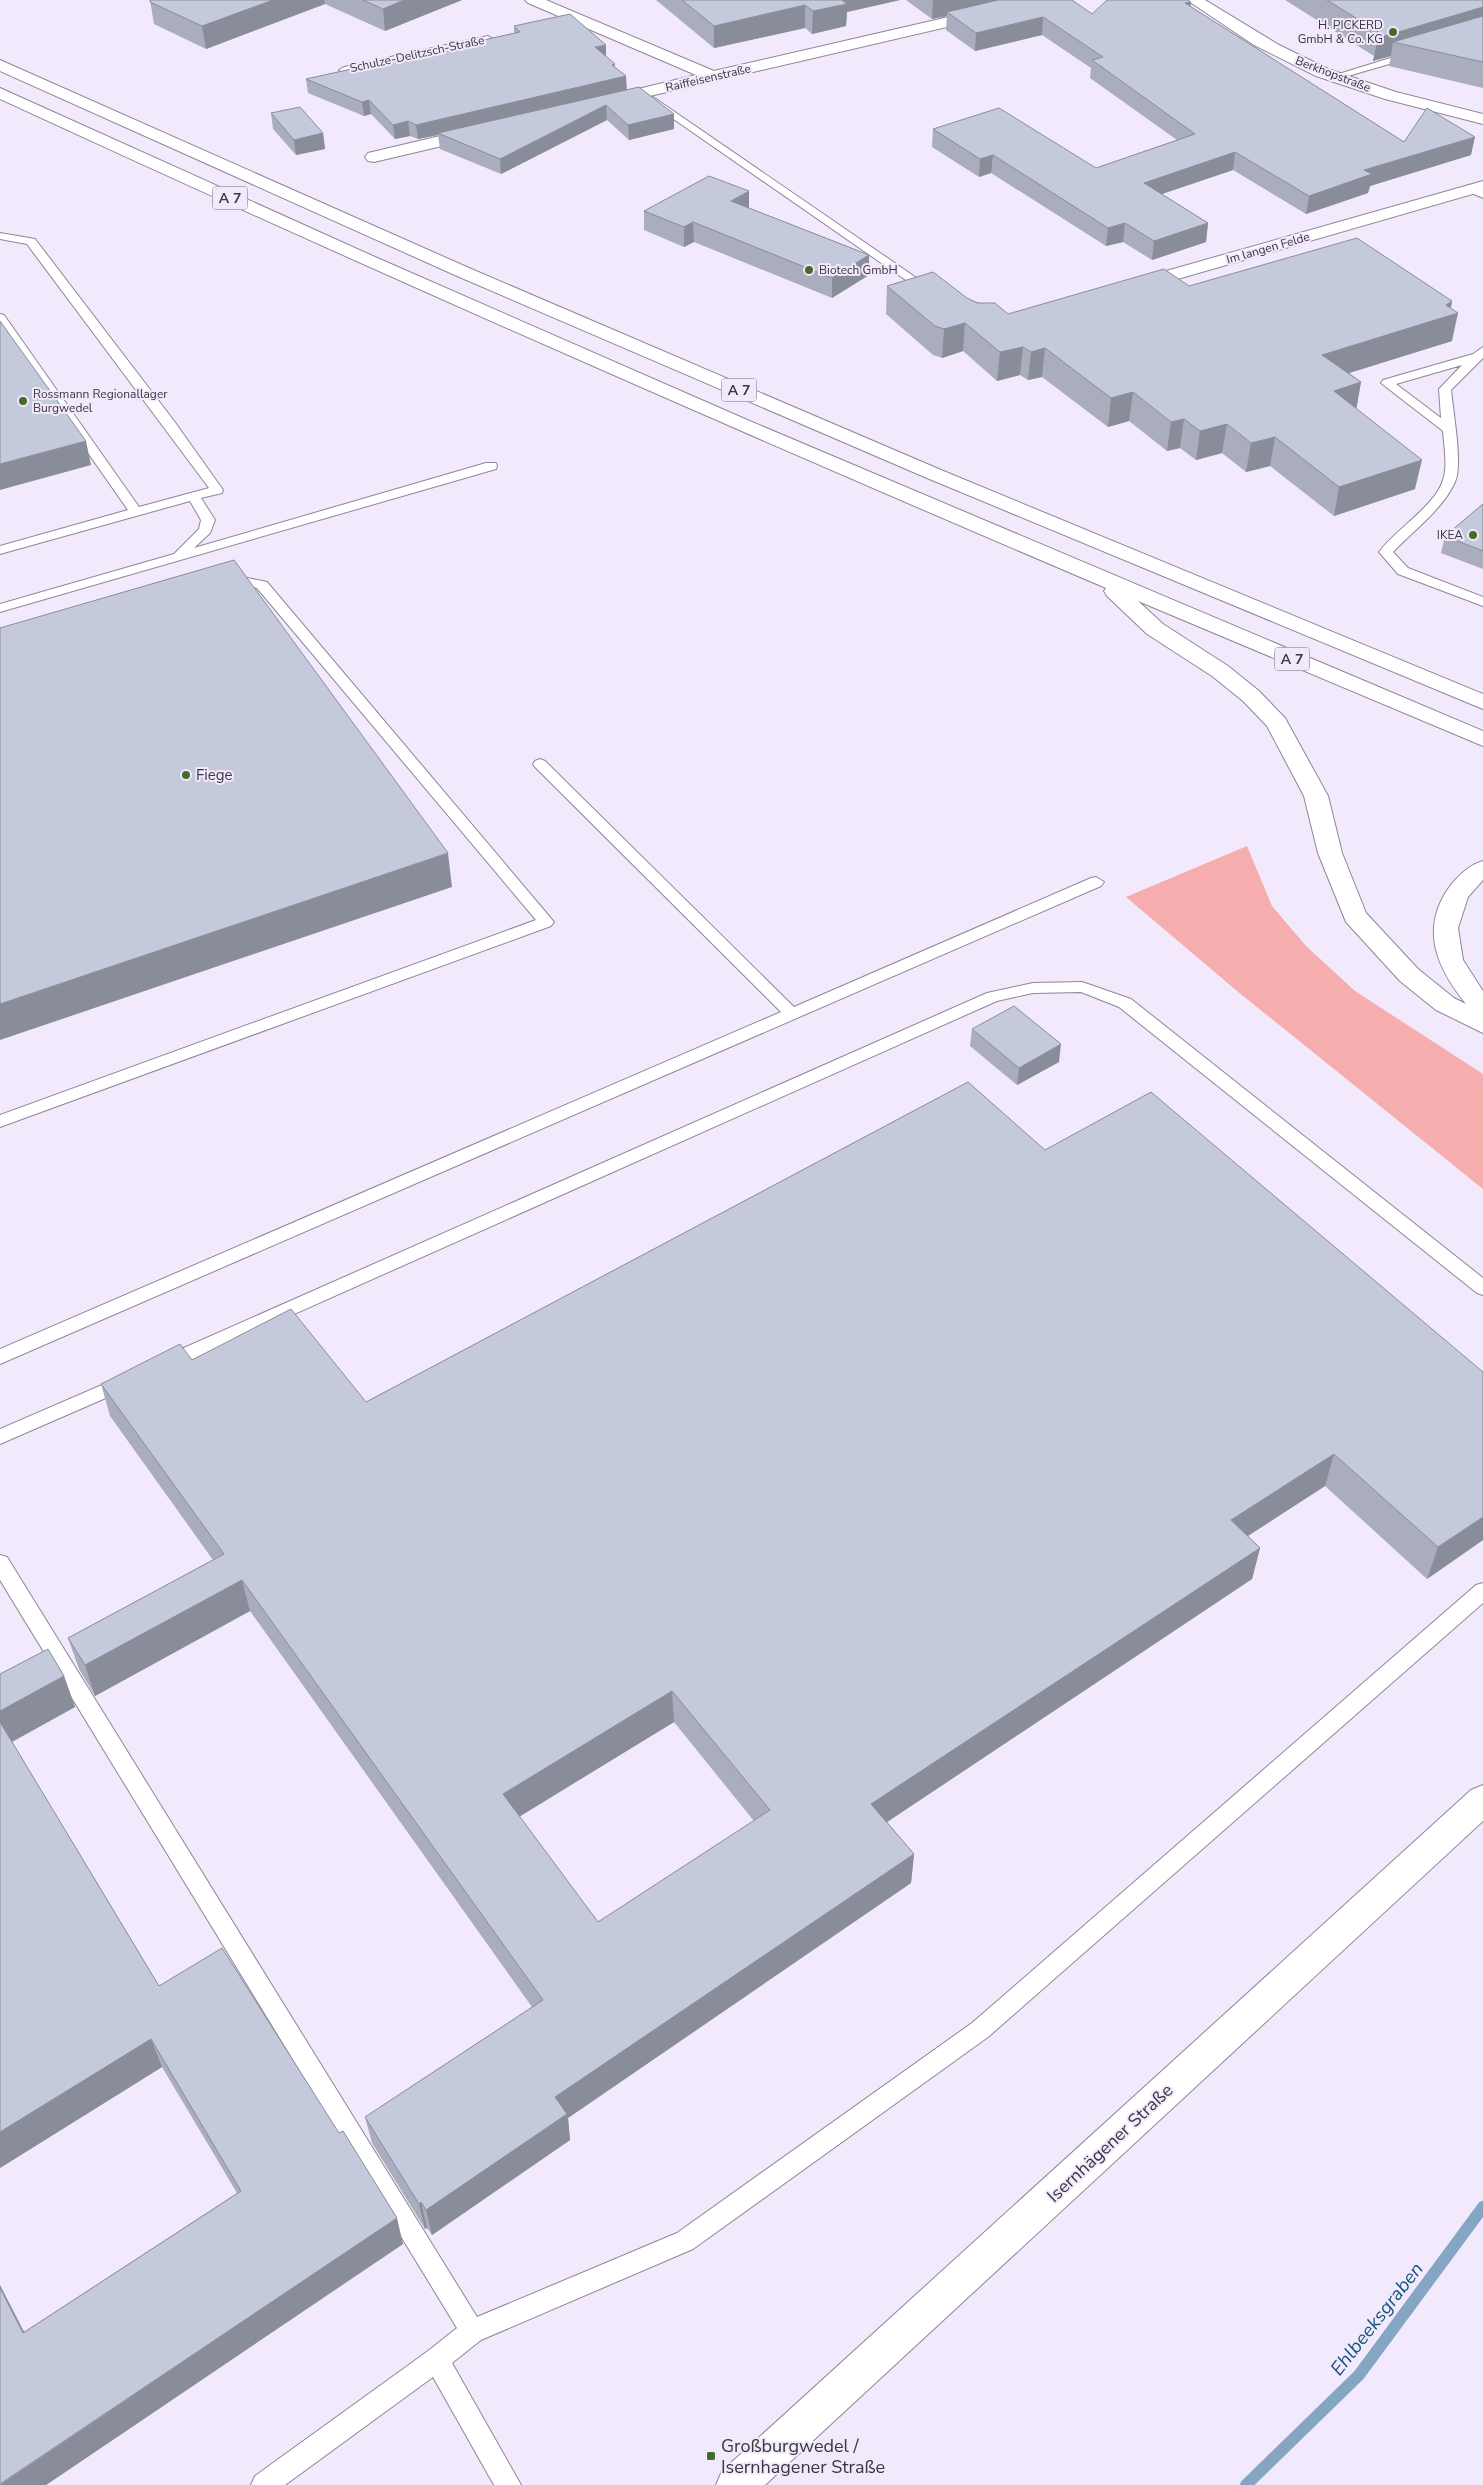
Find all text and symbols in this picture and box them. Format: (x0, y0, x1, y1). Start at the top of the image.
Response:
place label: H. PICKERD GmbH & Co. KG (1298, 17, 1383, 47)
marker: H. PICKERD GmbH & Co. KG (1387, 26, 1399, 38)
street label: Schulze-Delitzsch-Straße (348, 32, 486, 76)
street label: Berkhopstraße (1293, 52, 1373, 96)
street label: Raiffeisenstraße (664, 60, 752, 96)
road number: A 7 (212, 187, 248, 210)
street label: Im langen Felde (1224, 228, 1312, 268)
place label: Biotech GmbH (819, 262, 898, 278)
marker: Biotech GmbH (803, 264, 815, 276)
road number: A 7 (722, 378, 756, 402)
place label: Rossmann Regionallager Burgwedel (33, 386, 168, 416)
marker: Rossmann Regionallager Burgwedel (17, 395, 29, 407)
place label: IKEA (1437, 527, 1463, 543)
marker: IKEA (1467, 529, 1479, 541)
road number: A 7 (1274, 648, 1310, 671)
place label: Fiege (196, 765, 232, 785)
marker: Fiege (180, 769, 192, 781)
street label: Isernhägener Straße (1042, 2078, 1178, 2208)
water label: Ehlbeeksgraben (1325, 2257, 1429, 2381)
place label: Großburgwedel / Isernhagener Straße (721, 2434, 885, 2479)
marker: Großburgwedel / Isernhagener Straße (705, 2450, 717, 2462)

